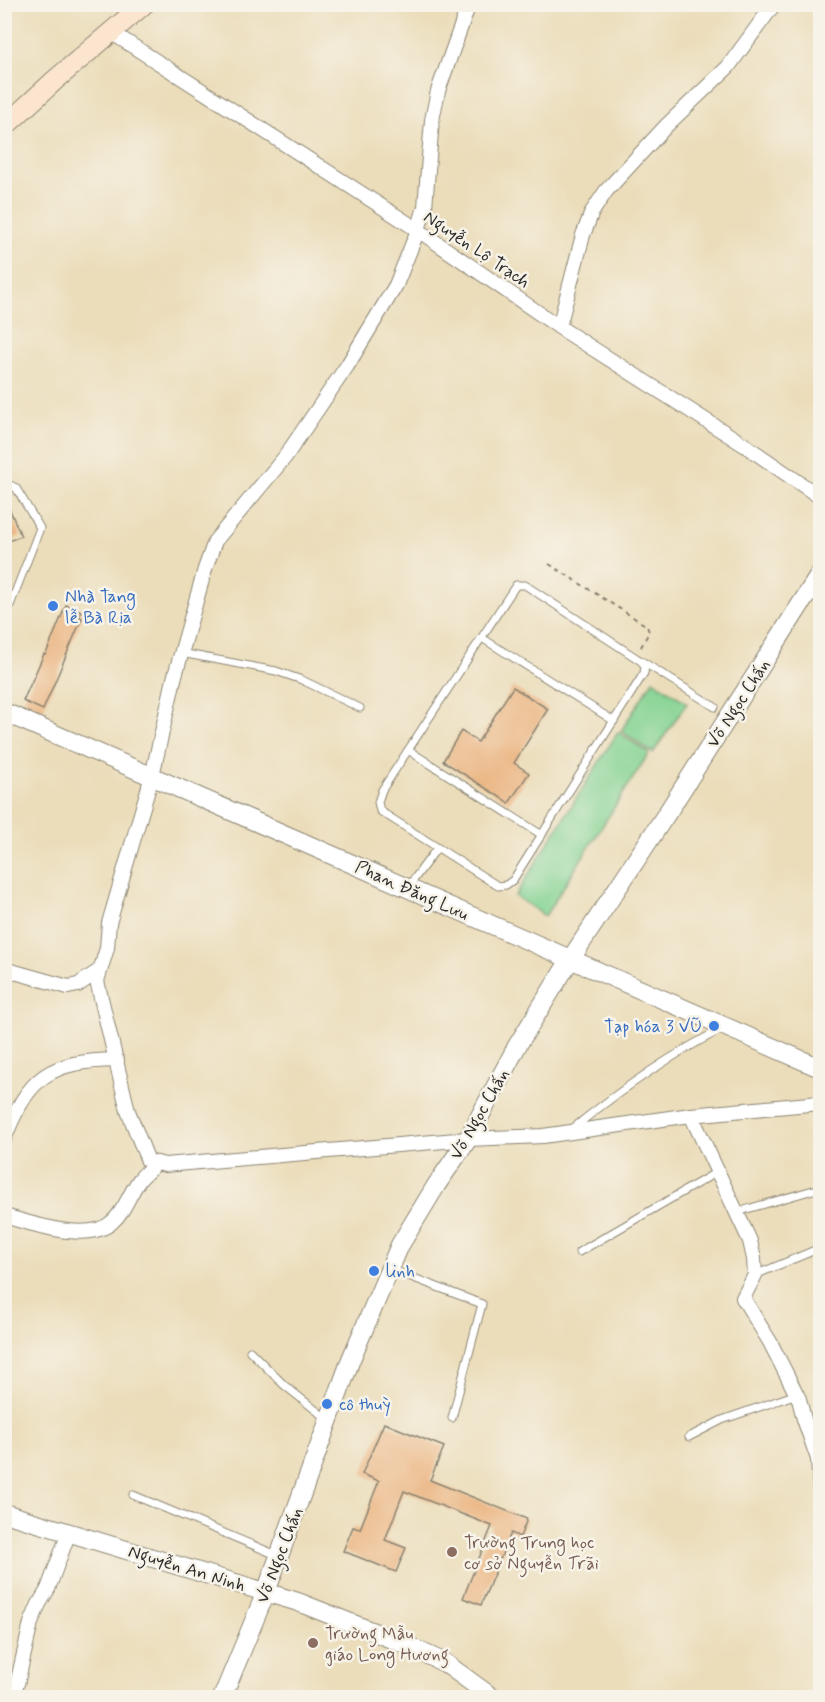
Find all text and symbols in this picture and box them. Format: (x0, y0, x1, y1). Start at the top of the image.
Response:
street label: Nguyễn Lộ Trạch (417, 205, 534, 296)
place label: Nhà Tang lễ Bà Rịa (65, 585, 136, 630)
marker: Nhà Tang lễ Bà Rịa (46, 599, 60, 613)
street label: Võ Ngọc Chấn (701, 655, 778, 754)
street label: Phan Đăng Lưu (350, 855, 472, 928)
place label: Tạp hóa 3 VŨ (604, 1015, 702, 1039)
marker: Tạp hóa 3 VŨ (707, 1019, 721, 1033)
street label: Võ Ngọc Chấn (444, 1065, 517, 1165)
place label: linh (386, 1260, 415, 1284)
marker: linh (367, 1264, 381, 1278)
place label: cô thuỳ (339, 1393, 391, 1417)
marker: cô thuỳ (320, 1397, 334, 1411)
street label: Võ Ngọc Chấn (251, 1504, 311, 1608)
place label: Trường Trung học cơ sở Nguyễn Trãi (464, 1531, 599, 1578)
street label: Nguyễn An Ninh (125, 1540, 248, 1600)
marker: Trường Trung học cơ sở Nguyễn Trãi (445, 1545, 459, 1559)
place label: Trường Mẫu giáo Long Hương (325, 1622, 449, 1669)
marker: Trường Mẫu giáo Long Hương (306, 1636, 320, 1650)

